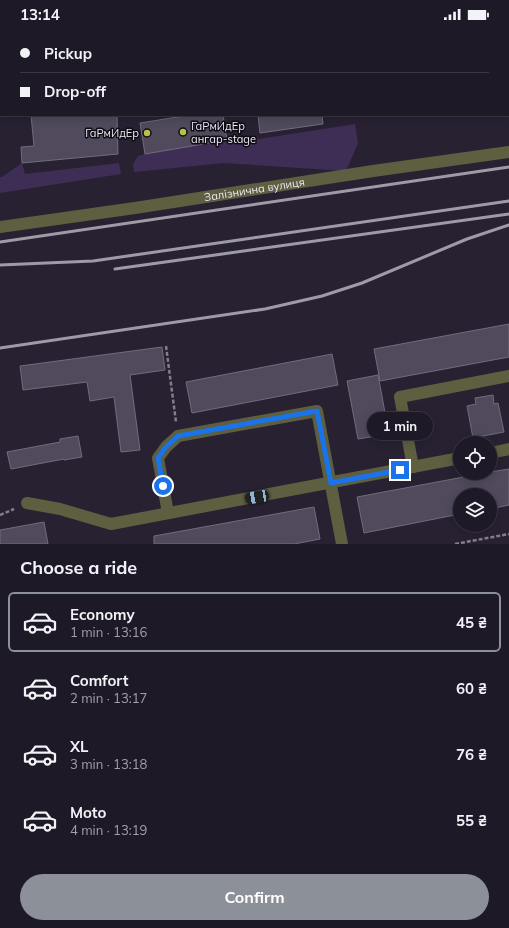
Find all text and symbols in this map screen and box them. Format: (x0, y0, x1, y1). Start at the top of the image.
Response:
text: 13:14 (20, 5, 60, 24)
text: Pickup (44, 44, 92, 63)
text: Drop-off (44, 82, 106, 101)
place label: ГаРмИдЕр ангар-stage (191, 119, 256, 146)
place label: ГаРмИдЕр (85, 126, 139, 140)
marker: ГаРмИдЕр ангар-stage (178, 127, 188, 137)
marker: ГаРмИдЕр (142, 128, 152, 138)
street label: Залізнична вулиця (203, 175, 306, 204)
callout: 1 min (367, 412, 433, 440)
text: 1 min (383, 418, 417, 434)
map controls (453, 436, 497, 532)
button: locate (453, 436, 497, 480)
route end (391, 461, 409, 479)
route start (154, 477, 172, 495)
button: layers (453, 488, 497, 532)
car (244, 489, 270, 505)
text: Choose a ride (20, 556, 137, 579)
icon: car (22, 604, 58, 640)
text: Economy (70, 605, 135, 624)
text: 45 ₴ (456, 613, 487, 632)
text: 1 min · 13:16 (70, 624, 147, 640)
icon: car (22, 670, 58, 706)
text: Comfort (70, 671, 128, 690)
text: 60 ₴ (456, 679, 487, 698)
text: 2 min · 13:17 (70, 690, 147, 706)
icon: car (22, 736, 58, 772)
text: XL (70, 737, 88, 756)
text: 76 ₴ (456, 745, 487, 764)
text: 3 min · 13:18 (70, 756, 147, 772)
icon: car (22, 802, 58, 838)
text: Moto (70, 803, 106, 822)
text: 55 ₴ (456, 811, 487, 830)
text: 4 min · 13:19 (70, 822, 147, 838)
button: Confirm (20, 874, 489, 920)

